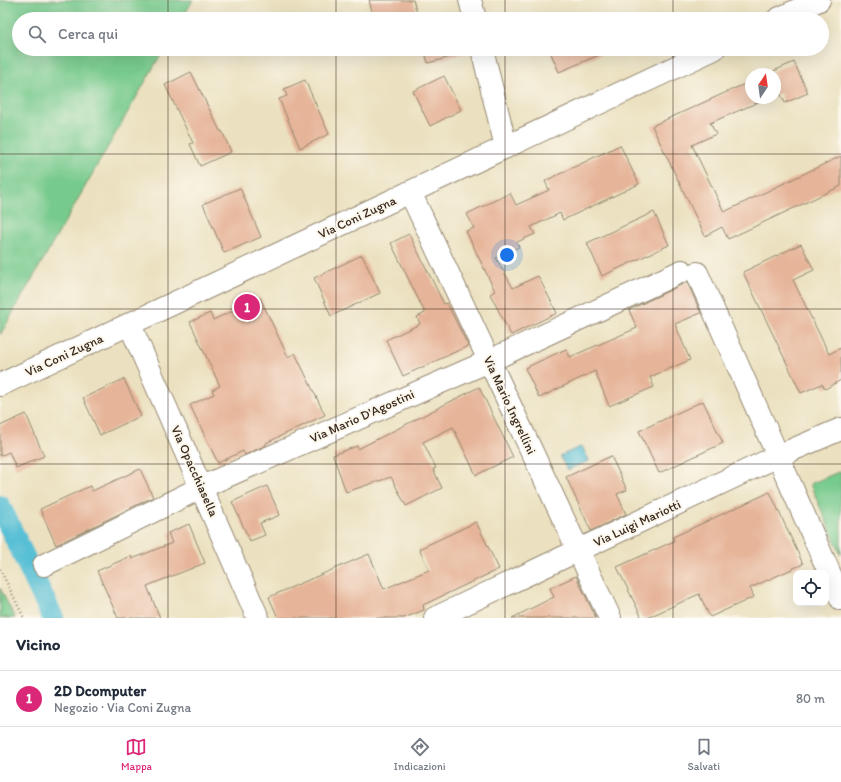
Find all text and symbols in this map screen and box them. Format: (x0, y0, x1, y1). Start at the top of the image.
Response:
search box (12, 12, 829, 56)
icon: search (26, 23, 48, 45)
text: Cerca qui (58, 25, 118, 43)
north arrow (745, 68, 781, 104)
street label: Via Coni Zugna (316, 192, 398, 242)
your location (497, 245, 517, 265)
pin: 1 (234, 292, 260, 322)
street label: Via Coni Zugna (23, 330, 105, 380)
street label: Via Mario Ingrellini (481, 353, 539, 457)
street label: Via Mario D'Agostini (307, 386, 417, 446)
street label: Via Opacchiasella (168, 423, 222, 519)
street label: Via Luigi Mariotti (591, 496, 683, 550)
map controls (793, 570, 829, 606)
button: locate (793, 570, 829, 606)
text: Vicino (16, 634, 60, 654)
text: 2D Dcomputer (54, 682, 146, 700)
text: 1 (26, 691, 32, 706)
text: 80 m (796, 691, 825, 706)
text: Negozio · Via Coni Zugna (54, 700, 191, 715)
tab: Mappa (121, 736, 152, 773)
tab: Indicazioni (394, 736, 446, 773)
tab: Salvati (688, 736, 720, 773)

